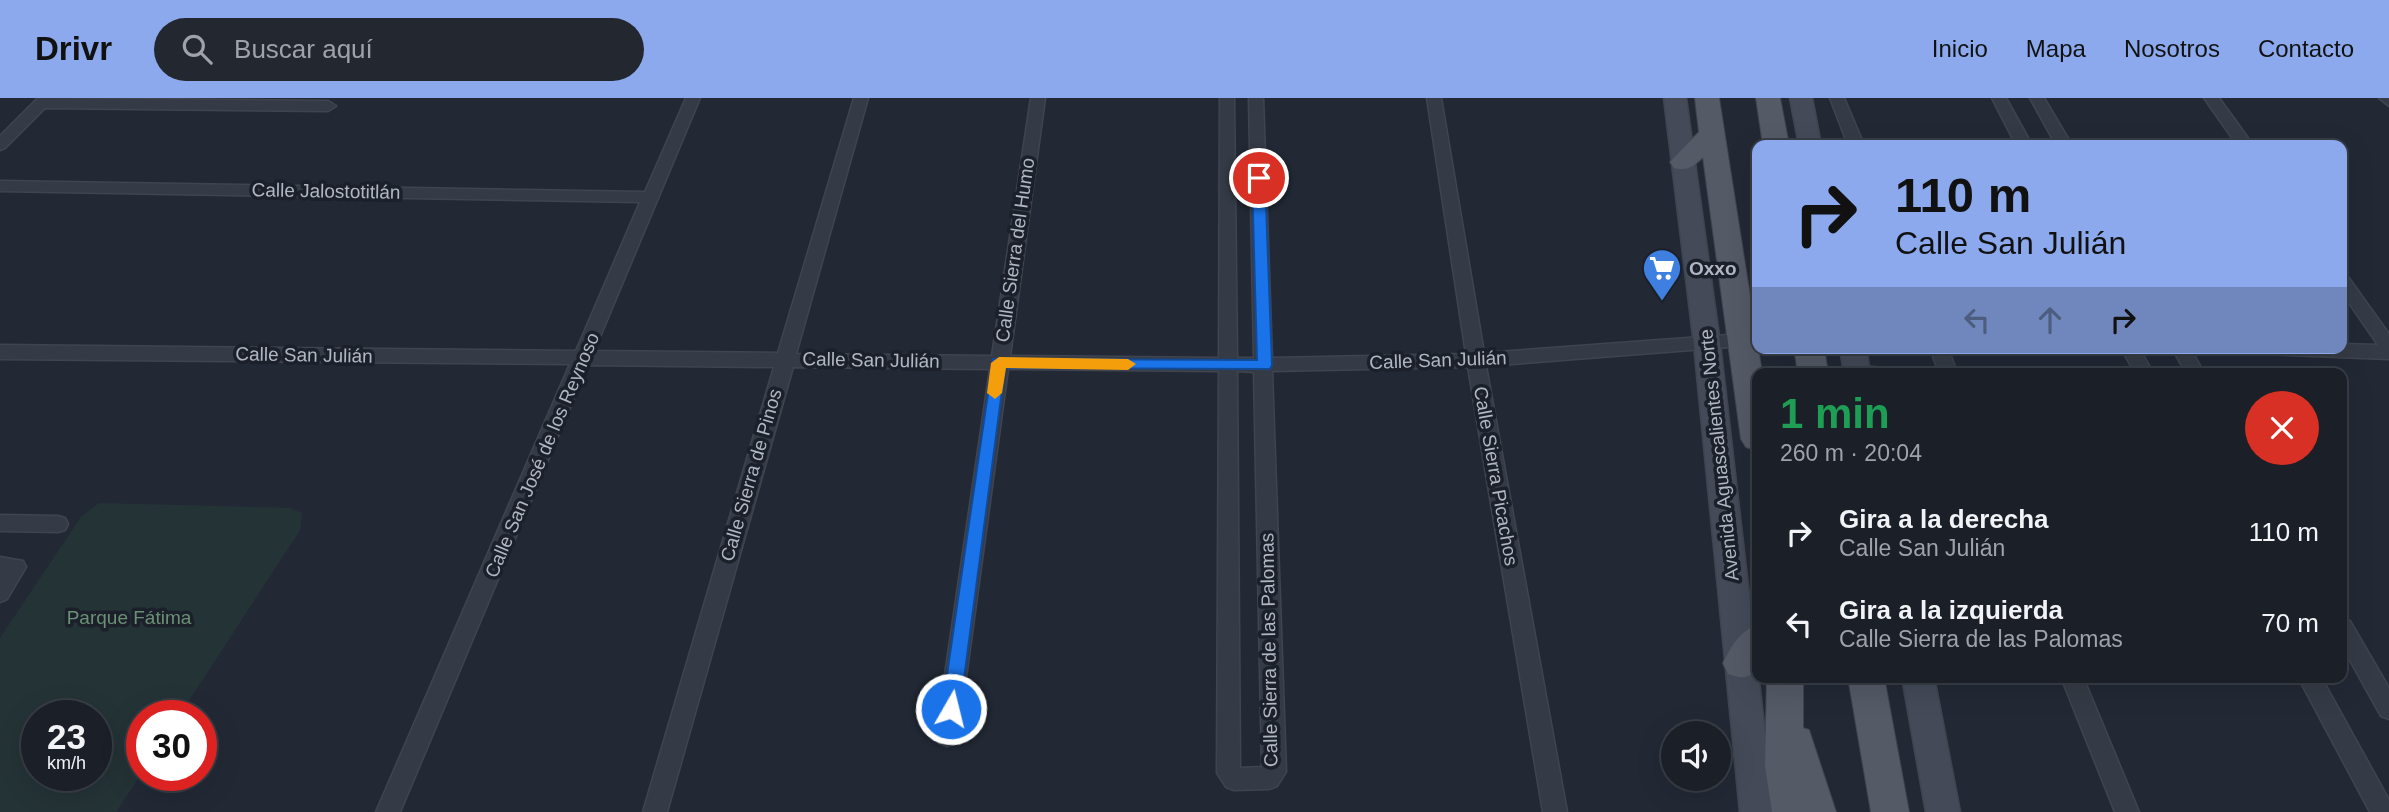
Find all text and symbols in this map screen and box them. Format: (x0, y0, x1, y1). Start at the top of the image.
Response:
search box (154, 18, 644, 81)
text: Drivr (35, 30, 112, 67)
icon: search (178, 30, 216, 68)
text: Buscar aquí (234, 34, 373, 64)
text: Inicio (1932, 35, 1988, 62)
text: Mapa (2026, 35, 2086, 62)
text: Nosotros (2124, 35, 2220, 62)
text: Contacto (2258, 35, 2354, 62)
pin (1229, 148, 1289, 208)
street label: Calle Sierra del Humo (992, 157, 1038, 343)
icon: arrive (1240, 159, 1278, 197)
icon: right (1780, 168, 1871, 259)
text: 110 m (1895, 168, 2031, 222)
street label: Calle Jalostotitlán (251, 179, 401, 203)
text: Calle San Julián (1895, 225, 2126, 261)
supermarket icon: Oxxo (1641, 247, 1683, 302)
place label: Oxxo (1689, 258, 1737, 279)
icon: left (1958, 301, 1996, 339)
icon: ahead (2031, 301, 2069, 339)
icon: right (2104, 301, 2142, 339)
street label: Avenida Aguascalientes Norte (1695, 328, 1743, 582)
street label: Calle San José de los Reynoso (481, 329, 603, 581)
street label: Calle San Julián (235, 343, 373, 367)
street label: Calle San Julián (1369, 347, 1507, 373)
street label: Calle San Julián (802, 348, 940, 372)
street label: Calle Sierra Picachos (1470, 385, 1522, 567)
street label: Calle Sierra de Pinos (716, 386, 786, 564)
text: 1 min (1780, 390, 1890, 437)
button: close (2245, 391, 2319, 465)
text: 260 m · 20:04 (1780, 440, 1922, 466)
text: Gira a la derecha (1839, 504, 2049, 534)
icon: right (1780, 514, 1818, 552)
text: 110 m (2249, 517, 2319, 547)
street label: Calle Sierra de las Palomas (1256, 533, 1282, 767)
text: Calle San Julián (1839, 535, 2005, 561)
text: Gira a la izquierda (1839, 595, 2063, 625)
icon: left (1780, 605, 1818, 643)
park label: Parque Fátima (67, 607, 192, 628)
text: 70 m (2261, 608, 2319, 638)
text: Calle Sierra de las Palomas (1839, 626, 2123, 652)
position arrow (914, 672, 988, 746)
speed limit sign: 30 (126, 700, 217, 791)
text: 23 (47, 717, 86, 756)
map controls (1661, 721, 1731, 791)
button: sound (1661, 721, 1731, 791)
text: km/h (47, 753, 86, 773)

